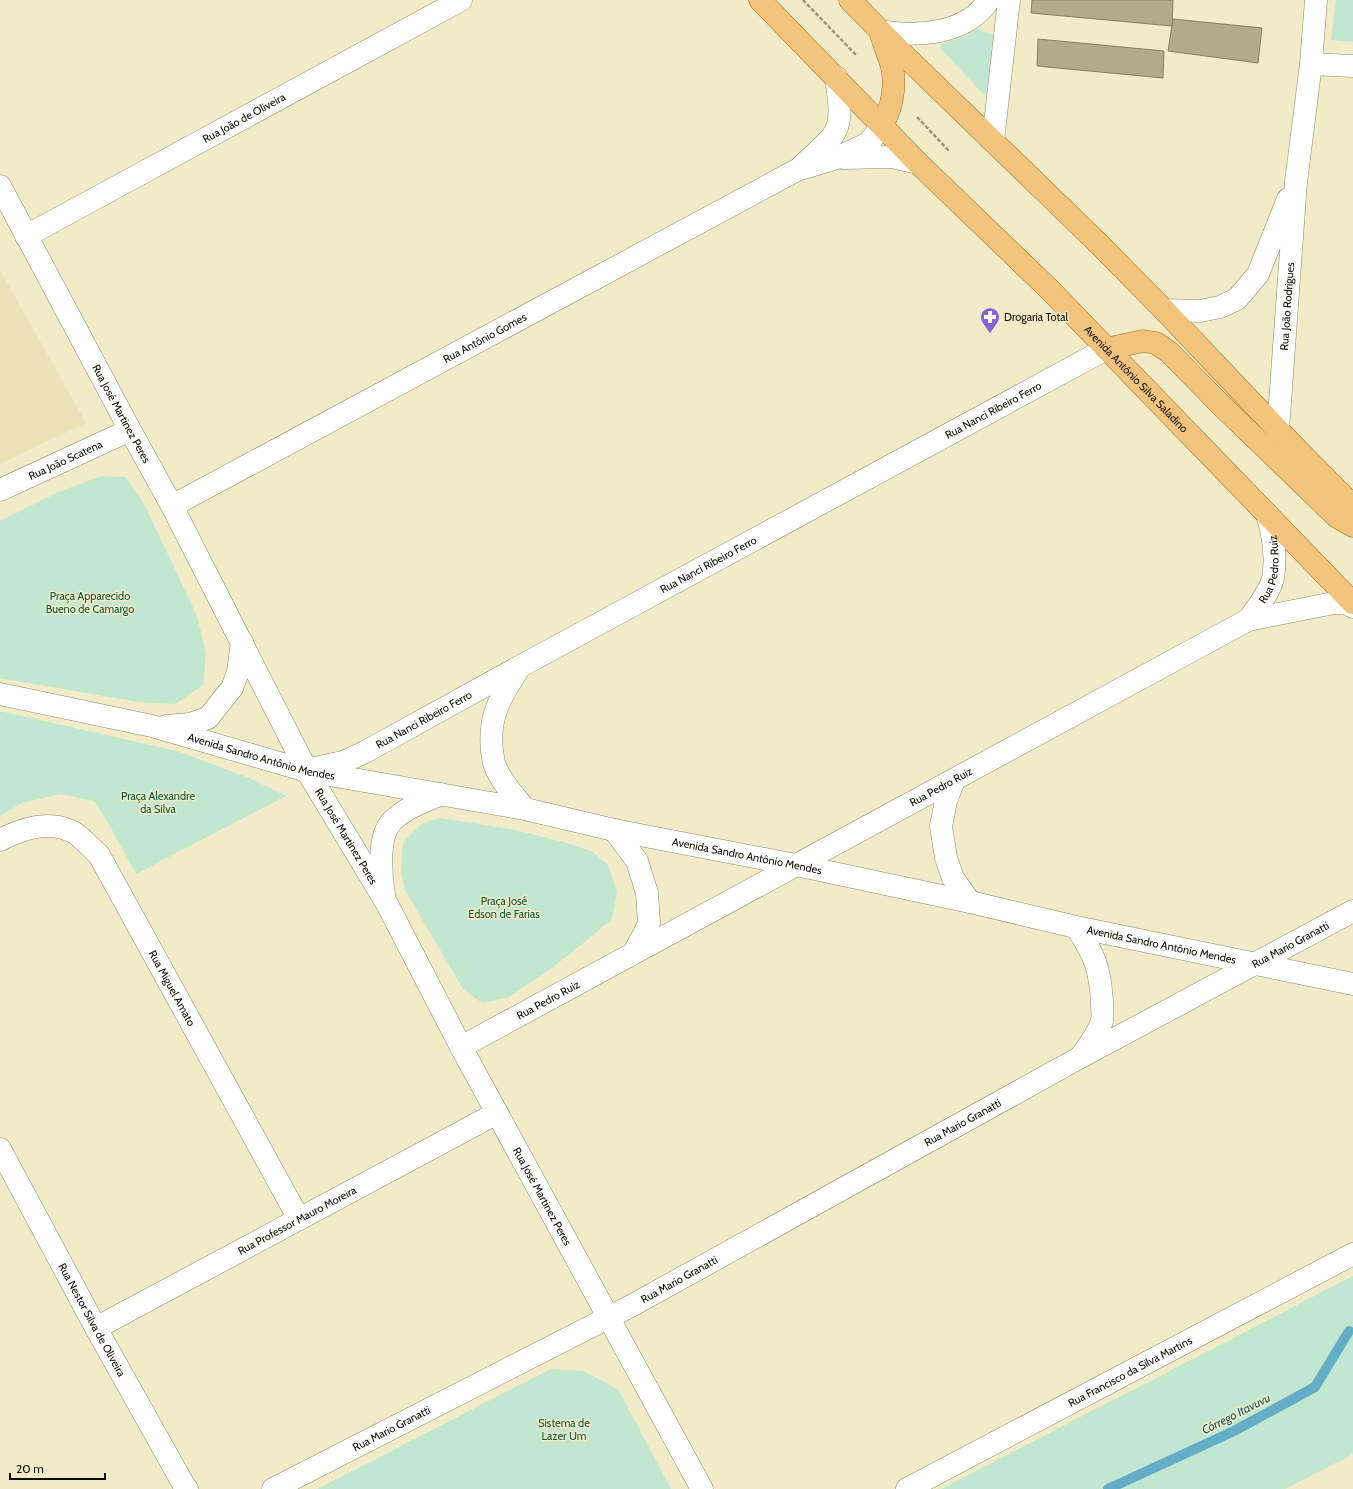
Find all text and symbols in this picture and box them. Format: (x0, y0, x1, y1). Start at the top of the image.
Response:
street label: Rua João de Oliveira (200, 89, 288, 146)
street label: Rua João Rodrigues (1277, 261, 1297, 351)
pharmacy icon: Drogaria Total (979, 306, 1001, 334)
street label: Rua Antônio Gomes (440, 310, 529, 366)
place label: Drogaria Total (1004, 310, 1069, 324)
street label: Avenida Antônio Silva Saladino (1081, 322, 1191, 436)
street label: Rua José Martinez Peres (89, 362, 154, 466)
street label: Rua Nanci Ribeiro Ferro (943, 378, 1044, 442)
street label: Rua João Scatena (26, 436, 105, 483)
street label: Rua Nanci Ribeiro Ferro (658, 533, 759, 596)
street label: Rua Pedro Ruiz (1255, 534, 1282, 606)
park label: Praça Apparecido Bueno de Camargo (46, 589, 134, 616)
street label: Rua Nanci Ribeiro Ferro (373, 687, 474, 752)
street label: Avenida Sandro Antônio Mendes (186, 730, 337, 783)
street label: Rua Pedro Ruiz (907, 764, 975, 809)
street label: Rua José Martinez Peres (312, 786, 381, 887)
park label: Praça Alexandre da Silva (121, 789, 195, 816)
street label: Avenida Sandro Antônio Mendes (671, 834, 824, 877)
park label: Praça José Edson de Farias (468, 894, 540, 921)
street label: Rua Mario Granatti (1249, 918, 1331, 971)
street label: Avenida Sandro Antônio Mendes (1086, 922, 1238, 967)
street label: Rua Miguel Amato (146, 948, 199, 1028)
street label: Rua Pedro Ruiz (514, 977, 582, 1023)
street label: Rua Mario Granatti (922, 1096, 1003, 1149)
street label: Rua José Martinez Peres (510, 1145, 575, 1248)
street label: Rua Professor Mauro Moreira (235, 1182, 359, 1258)
street label: Rua Mario Granatti (638, 1253, 720, 1306)
street label: Rua Nestor Silva de Oliveira (55, 1260, 129, 1380)
street label: Rua Francisco da Silva Martins (1066, 1333, 1195, 1410)
water label: Córrego Itavuvu (1199, 1390, 1273, 1437)
street label: Rua Mario Granatti (350, 1403, 433, 1454)
park label: Sistema de Lazer Um (538, 1416, 590, 1443)
scale bar (10, 1455, 105, 1481)
text: 20 m (16, 1461, 44, 1476)

